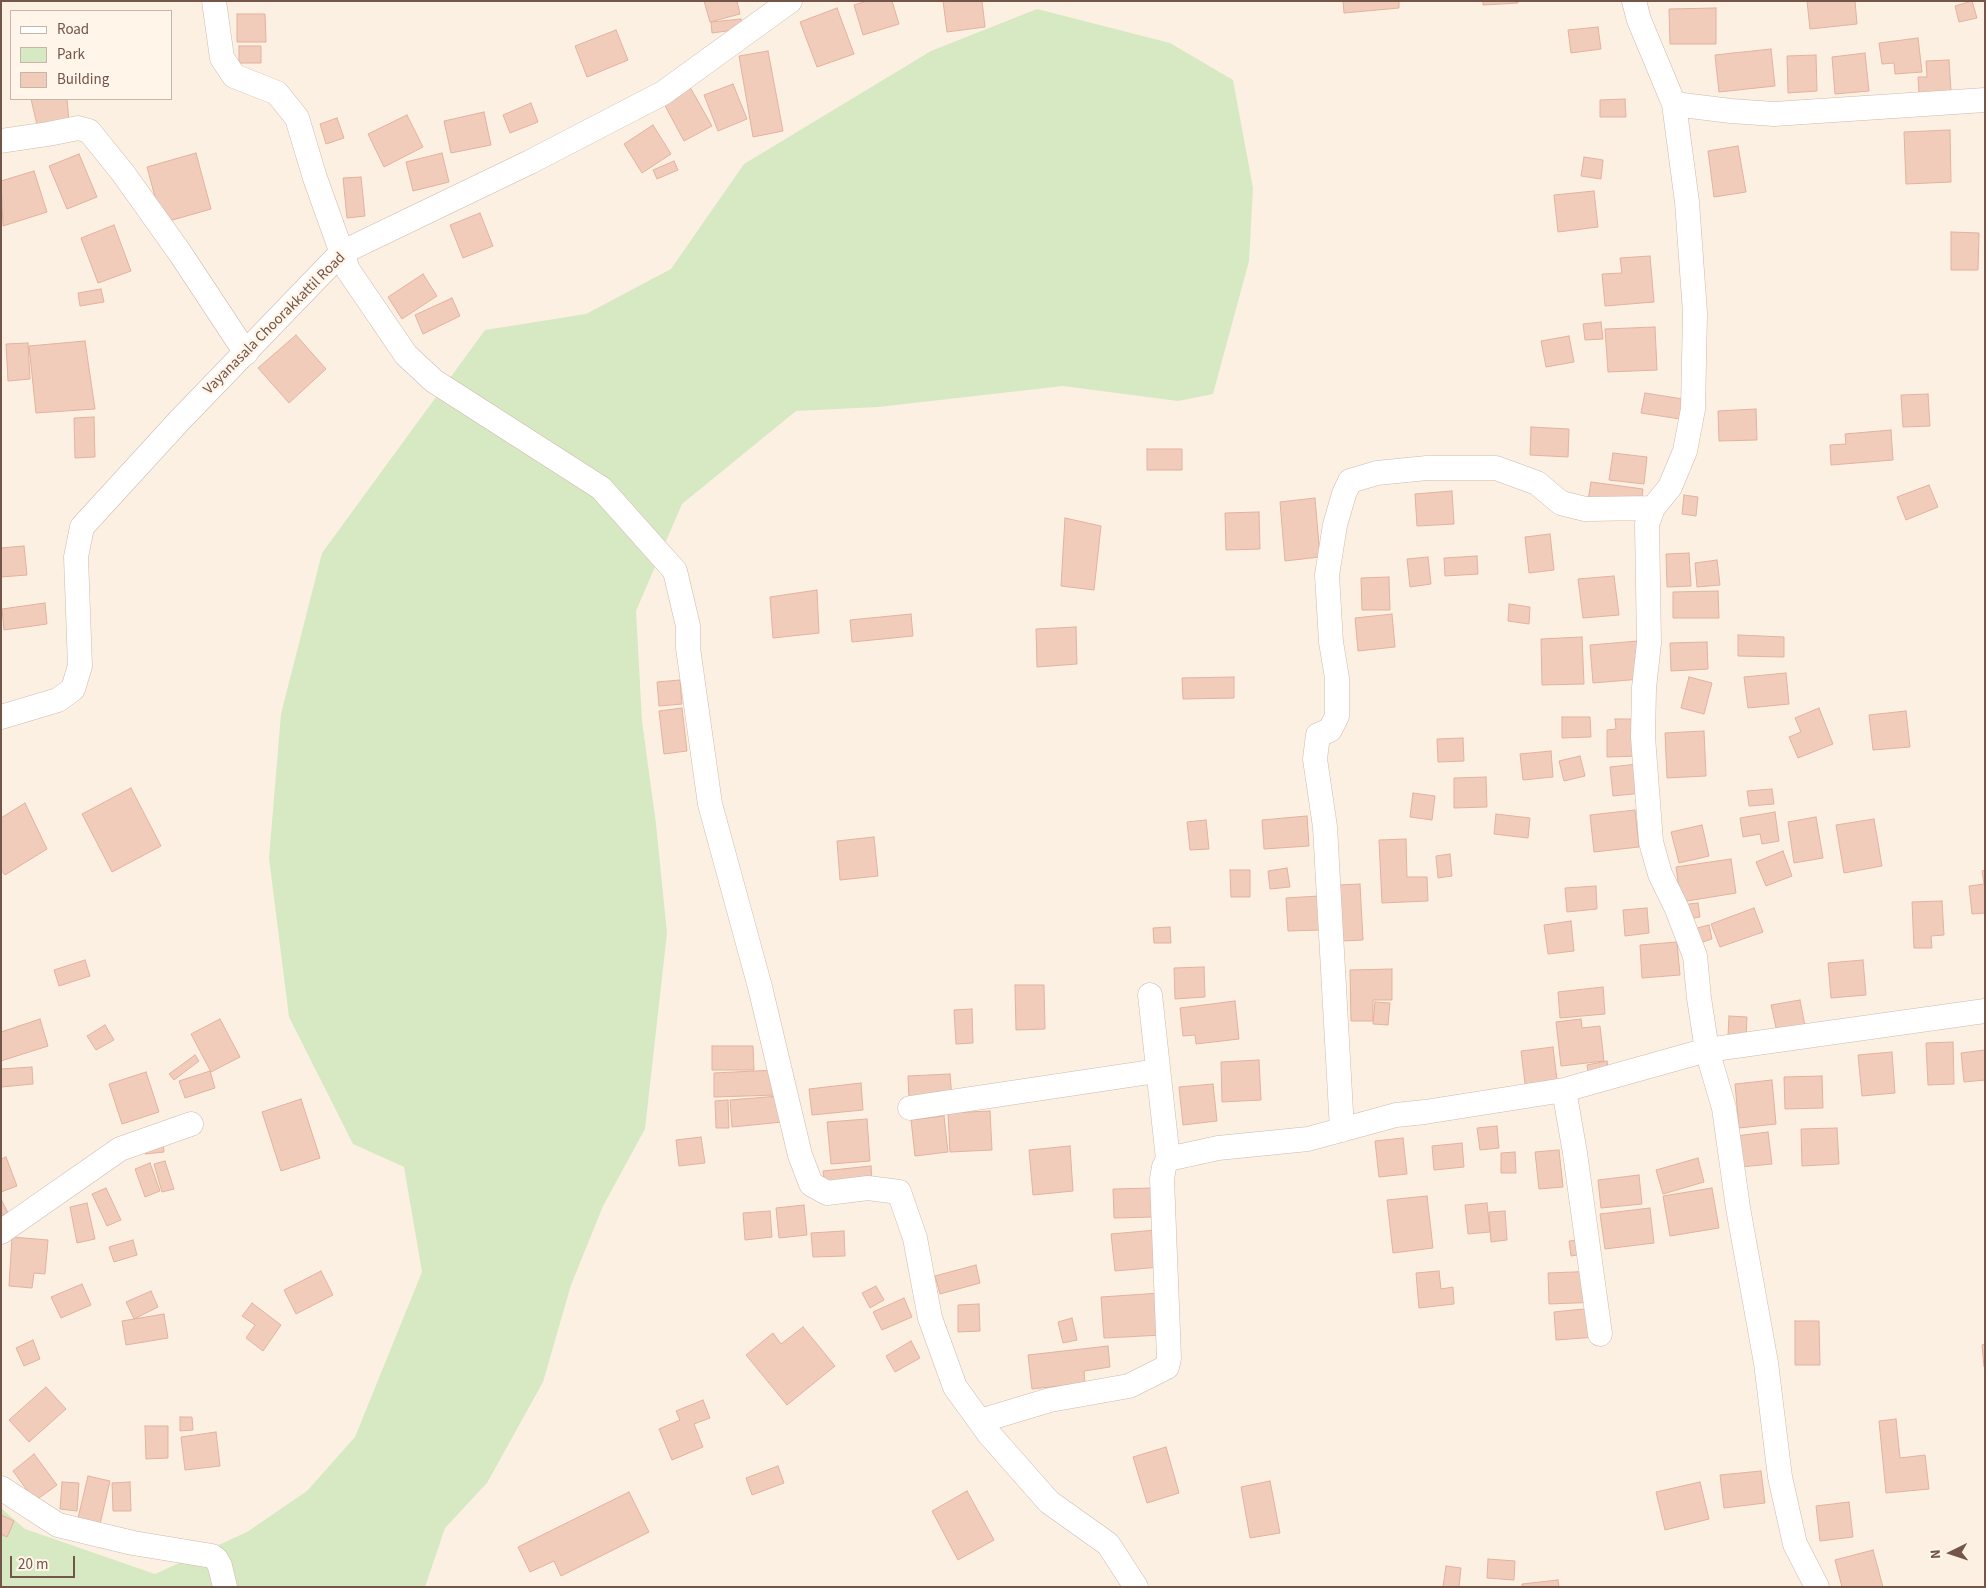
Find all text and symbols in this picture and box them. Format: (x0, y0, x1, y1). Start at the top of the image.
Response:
legend (10, 10, 172, 100)
text: Road (57, 19, 89, 40)
text: Park (57, 44, 85, 65)
text: Building (57, 69, 109, 90)
street label: Vayanasala Choorakkattil Road (200, 249, 350, 399)
north arrow (1926, 1528, 1976, 1578)
scale bar (12, 1546, 78, 1578)
text: N (1926, 1549, 1946, 1559)
text: 20 m (18, 1554, 48, 1575)

